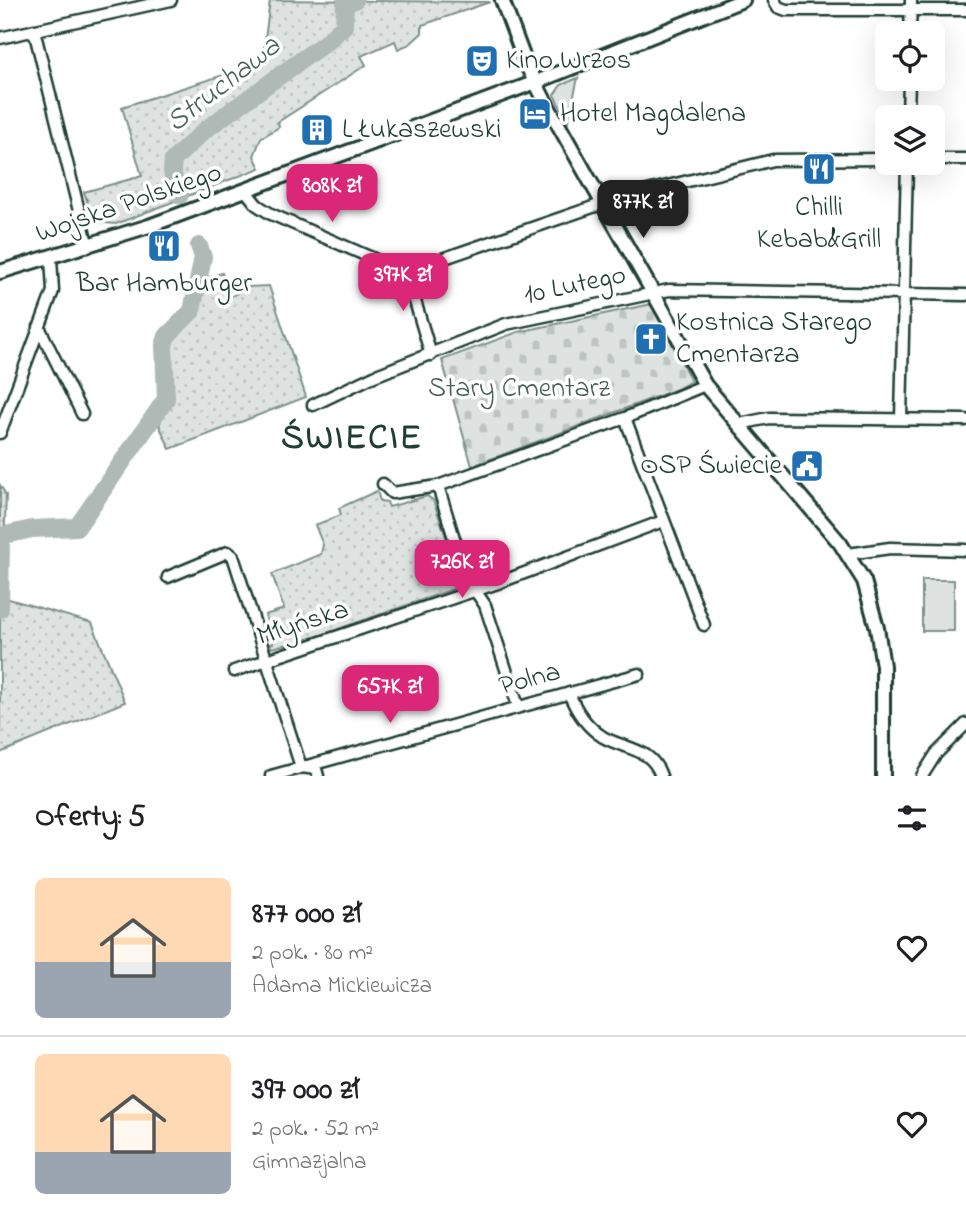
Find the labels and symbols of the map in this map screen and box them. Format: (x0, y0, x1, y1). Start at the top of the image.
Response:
water label: Struchawa (157, 26, 292, 144)
place label: Kino Wrzos (506, 41, 631, 82)
theatre icon: Kino Wrzos (463, 42, 501, 80)
place label: Hotel Magdalena (560, 94, 746, 135)
hotel icon: Hotel Magdalena (516, 95, 554, 133)
place label: L Łukaszewski (342, 110, 502, 151)
building icon: L Łukaszewski (298, 111, 336, 149)
restaurant icon: Chilli Kebab&Grill (800, 150, 838, 188)
street label: Wojska Polskiego (31, 153, 227, 255)
pin: 808K zł (267, 164, 397, 224)
pin: 877K zł (578, 180, 708, 240)
place label: Chilli Kebab&Grill (757, 188, 881, 261)
restaurant icon: Bar Hamburger (145, 227, 183, 265)
pin: 397K zł (338, 254, 468, 313)
street label: 10 Lutego (520, 255, 630, 317)
place label: Bar Hamburger (75, 264, 252, 305)
place label: Kostnica Starego Cmentarza (676, 303, 872, 376)
church icon: Kostnica Starego Cmentarza (632, 320, 670, 358)
park label: Stary Cmentarz (428, 369, 610, 410)
district label: ŚWIECIE (281, 414, 423, 465)
place label: OSP Świecie (640, 446, 782, 487)
public building icon: OSP Świecie (788, 447, 826, 485)
pin: 726K zł (397, 540, 527, 600)
street label: Młyńska (252, 590, 354, 658)
street label: Polna (495, 652, 565, 708)
pin: 657K zł (325, 666, 455, 725)

